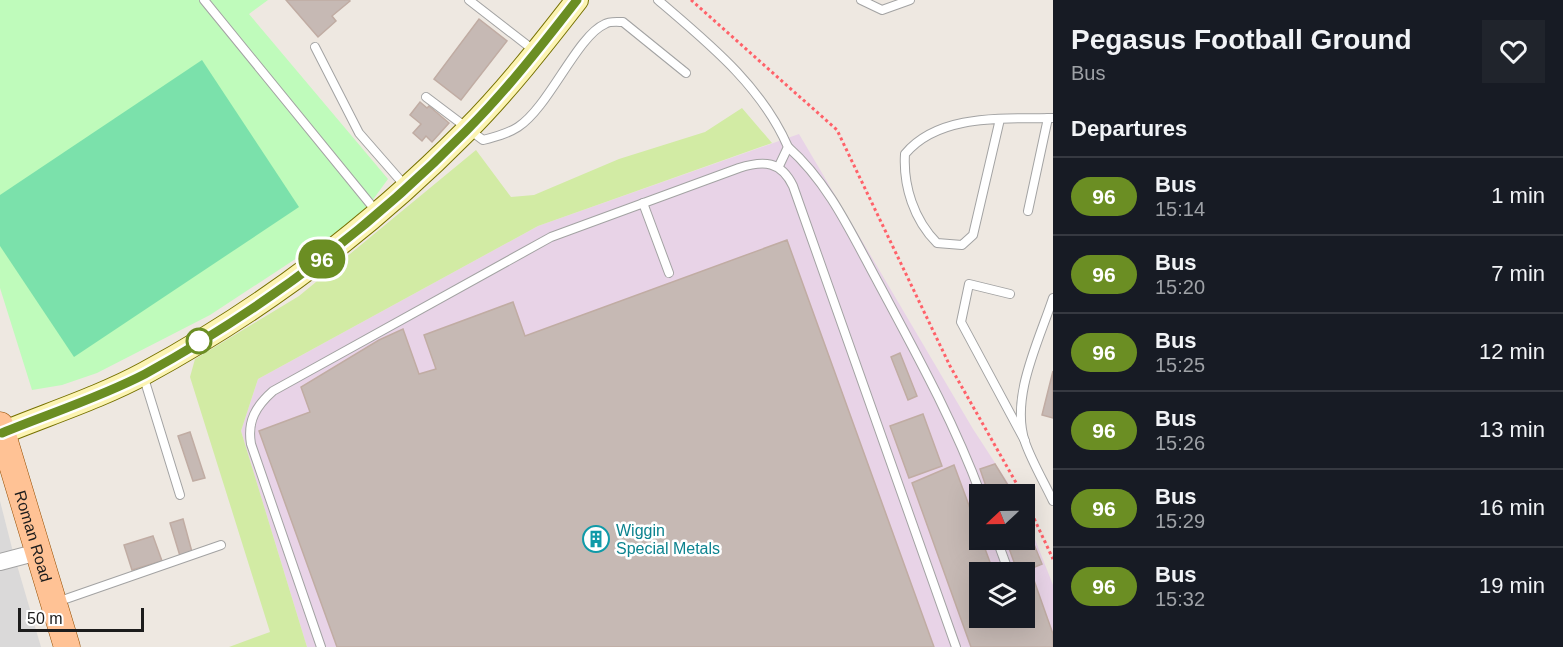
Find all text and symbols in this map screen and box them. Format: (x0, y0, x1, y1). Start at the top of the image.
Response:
button: heart (1482, 20, 1545, 83)
text: Pegasus Football Ground (1071, 24, 1412, 55)
text: Bus (1071, 62, 1105, 84)
text: Departures (1071, 116, 1187, 141)
text: Bus (1155, 172, 1197, 197)
text: 1 min (1491, 183, 1545, 208)
text: 96 (1092, 185, 1116, 208)
text: 15:14 (1155, 198, 1205, 220)
line badge: 96 (295, 240, 349, 278)
text: 96 (310, 248, 334, 271)
text: Bus (1155, 250, 1197, 275)
text: 7 min (1491, 261, 1545, 286)
text: 96 (1092, 263, 1116, 286)
text: 15:20 (1155, 276, 1205, 298)
unlabelled marker (186, 328, 212, 354)
text: Bus (1155, 328, 1197, 353)
text: 12 min (1479, 339, 1545, 364)
text: 96 (1092, 341, 1116, 364)
text: 15:25 (1155, 354, 1205, 376)
text: Bus (1155, 406, 1197, 431)
text: 13 min (1479, 417, 1545, 442)
text: 96 (1092, 419, 1116, 442)
text: 15:26 (1155, 432, 1205, 454)
north arrow (969, 484, 1035, 550)
map controls (969, 484, 1035, 628)
text: Bus (1155, 484, 1197, 509)
street label: Roman Road (12, 488, 55, 584)
text: 16 min (1479, 495, 1545, 520)
text: 96 (1092, 497, 1116, 520)
text: 15:29 (1155, 510, 1205, 532)
place label: Wiggin Special Metals (616, 522, 720, 557)
building icon: Wiggin Special Metals (581, 524, 611, 554)
button: layers (969, 562, 1035, 628)
text: Bus (1155, 562, 1197, 587)
text: 19 min (1479, 573, 1545, 598)
text: 96 (1092, 575, 1116, 598)
text: 15:32 (1155, 588, 1205, 610)
scale bar (18, 605, 144, 632)
text: 50 m (27, 610, 63, 627)

